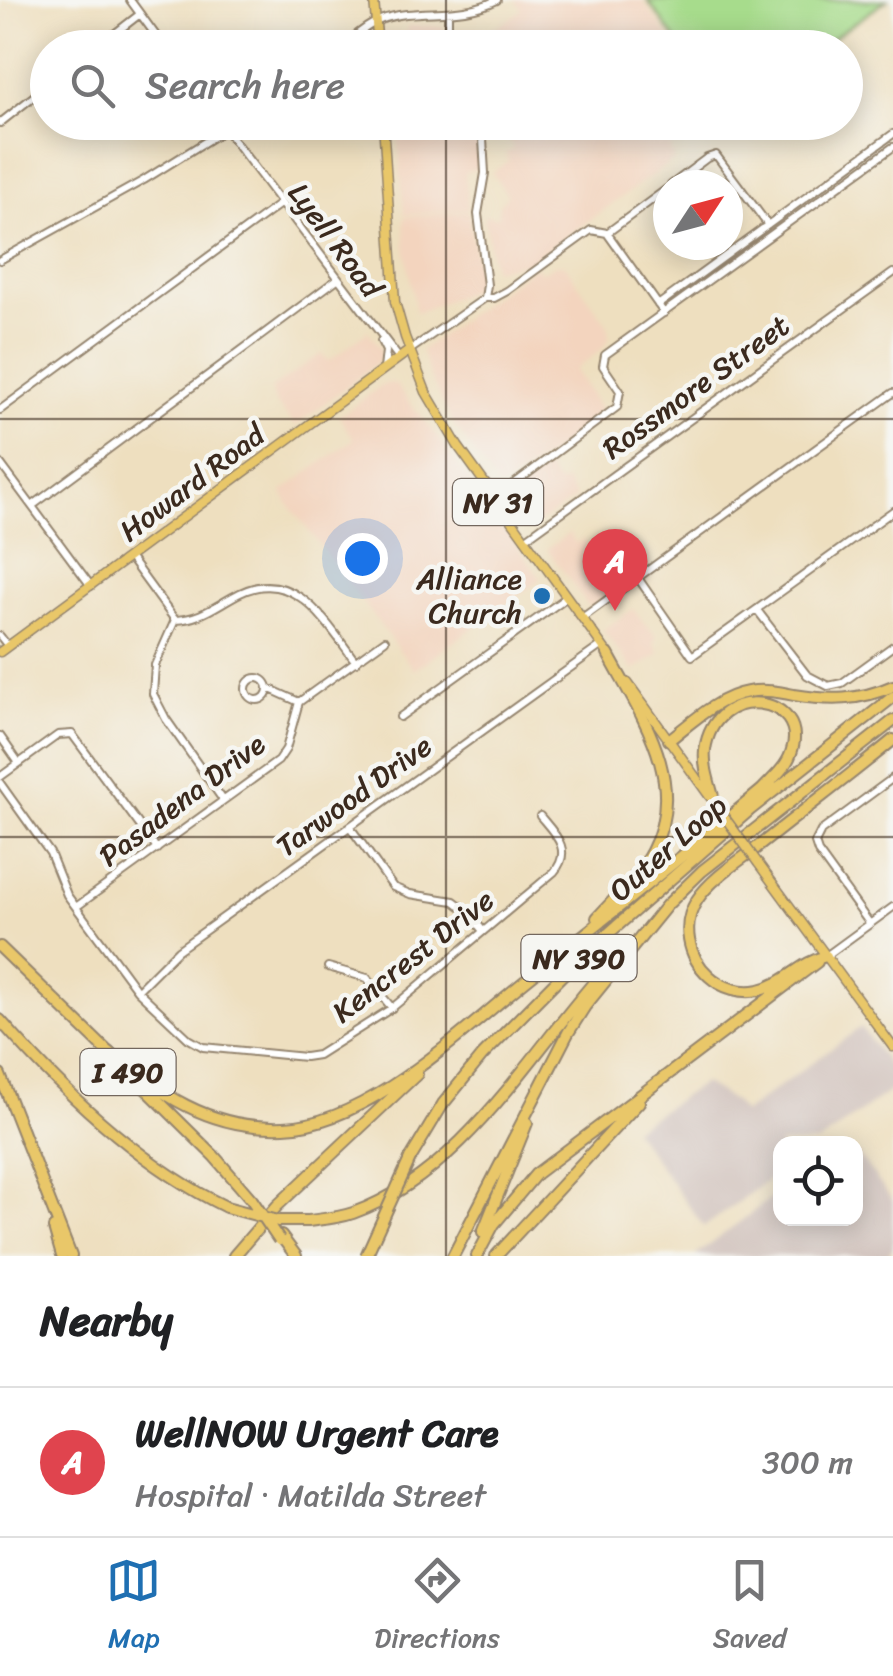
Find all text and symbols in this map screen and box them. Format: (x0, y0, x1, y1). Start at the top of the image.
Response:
search box (30, 30, 863, 140)
text: Search here (145, 52, 345, 119)
icon: search (65, 58, 120, 113)
street label: Lyell Road (273, 170, 398, 312)
north arrow (653, 170, 743, 260)
street label: Rossmore Street (590, 300, 802, 474)
street label: Howard Road (107, 408, 279, 556)
road number: NY 31 (453, 479, 543, 525)
pin: A (582, 528, 648, 611)
your location (337, 533, 388, 584)
place label: Alliance Church (415, 552, 522, 640)
marker: Alliance Church (531, 585, 553, 607)
street label: Pasadena Drive (86, 719, 278, 881)
street label: Tarwood Drive (264, 720, 444, 872)
street label: Outer Loop (596, 780, 740, 916)
street label: Kencrest Drive (319, 875, 507, 1037)
road number: NY 390 (522, 935, 636, 981)
road number: I 490 (80, 1049, 176, 1095)
map controls (773, 1136, 863, 1226)
button: locate (773, 1136, 863, 1226)
text: Nearby (40, 1284, 173, 1358)
text: WellNOW Urgent Care (135, 1400, 499, 1467)
text: A (62, 1434, 83, 1491)
text: 300 m (762, 1434, 853, 1491)
text: Hospital · Matilda Street (135, 1467, 486, 1524)
tab: Map (106, 1553, 161, 1662)
tab: Directions (374, 1553, 500, 1662)
tab: Saved (713, 1553, 787, 1662)

